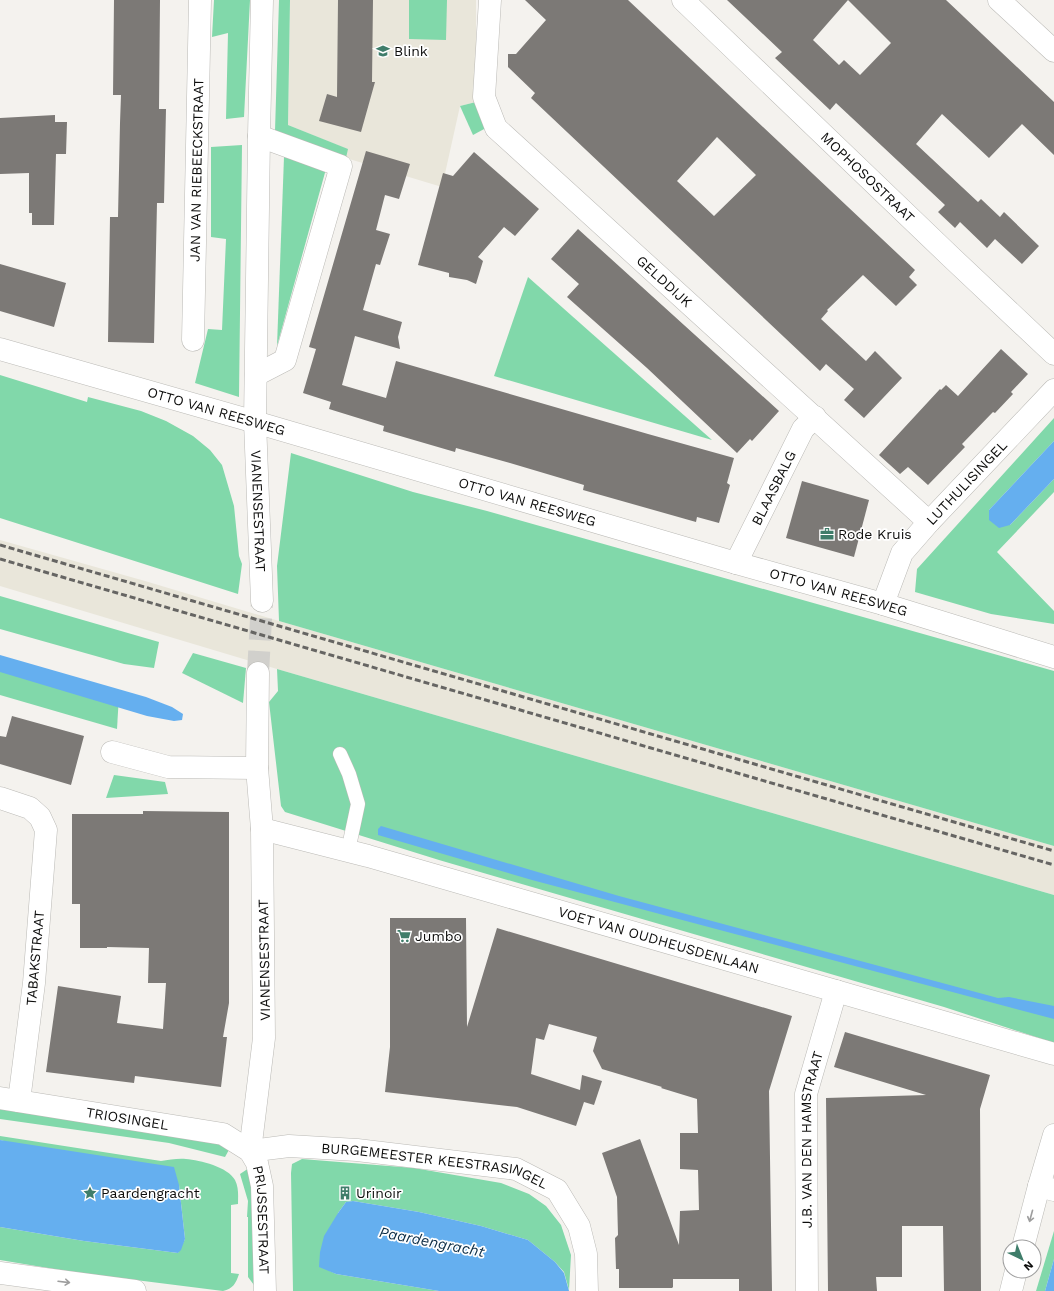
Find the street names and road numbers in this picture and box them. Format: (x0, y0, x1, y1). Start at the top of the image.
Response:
street label: JAN VAN RIEBEECKSTRAAT (187, 77, 206, 262)
street label: MOPHOSOSTRAAT (818, 129, 918, 226)
street label: GELDDIJK (633, 252, 695, 310)
street label: OTTO VAN REESWEG (146, 384, 287, 438)
street label: LUTHULISINGEL (923, 437, 1010, 528)
street label: BLAASBALG (748, 448, 799, 528)
street label: VIANENSESTRAAT (248, 450, 269, 573)
street label: OTTO VAN REESWEG (457, 474, 598, 530)
street label: OTTO VAN REESWEG (768, 565, 909, 619)
street label: VIANENSESTRAAT (255, 898, 273, 1021)
street label: VOET VAN OUDHEUSDENLAAN (556, 903, 761, 976)
street label: TABAKSTRAAT (23, 909, 47, 1006)
street label: J.B. VAN DEN HAMSTRAAT (798, 1049, 826, 1228)
street label: TRIOSINGEL (85, 1104, 170, 1133)
street label: BURGEMEESTER KEESTRASINGEL (321, 1140, 551, 1192)
street label: PRIJSSESTRAAT (250, 1164, 273, 1275)

